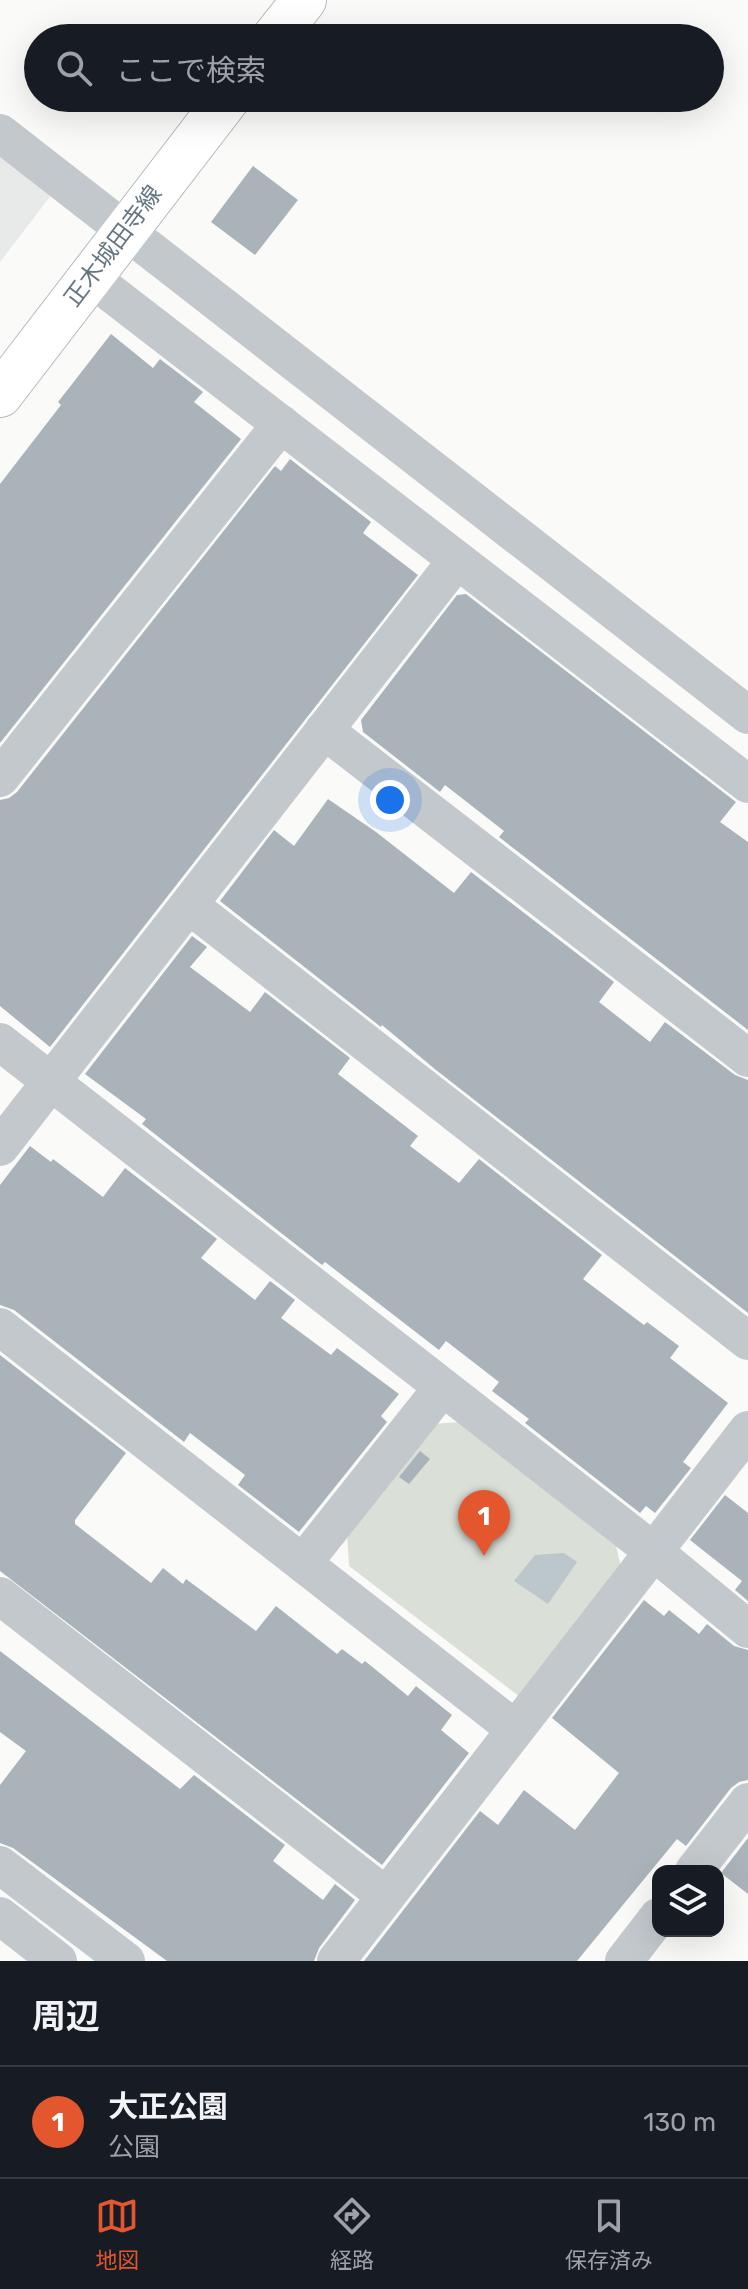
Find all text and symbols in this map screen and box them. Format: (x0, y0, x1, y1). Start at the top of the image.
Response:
search box (24, 24, 724, 112)
icon: search (52, 46, 96, 90)
text: ここで検索 (116, 53, 266, 89)
street label: 正木城田寺線 (58, 180, 168, 312)
your location (370, 780, 410, 820)
pin: 1 (458, 1490, 510, 1556)
map controls (652, 1865, 724, 1937)
button: layers (652, 1865, 724, 1937)
text: 周辺 (32, 1996, 100, 2037)
text: 大正公園 (108, 2089, 228, 2125)
text: 1 (52, 2107, 64, 2138)
text: 130 m (643, 2107, 716, 2138)
text: 公園 (108, 2132, 160, 2163)
tab: 地図 (95, 2194, 139, 2274)
tab: 経路 (330, 2194, 374, 2274)
tab: 保存済み (565, 2194, 653, 2274)

